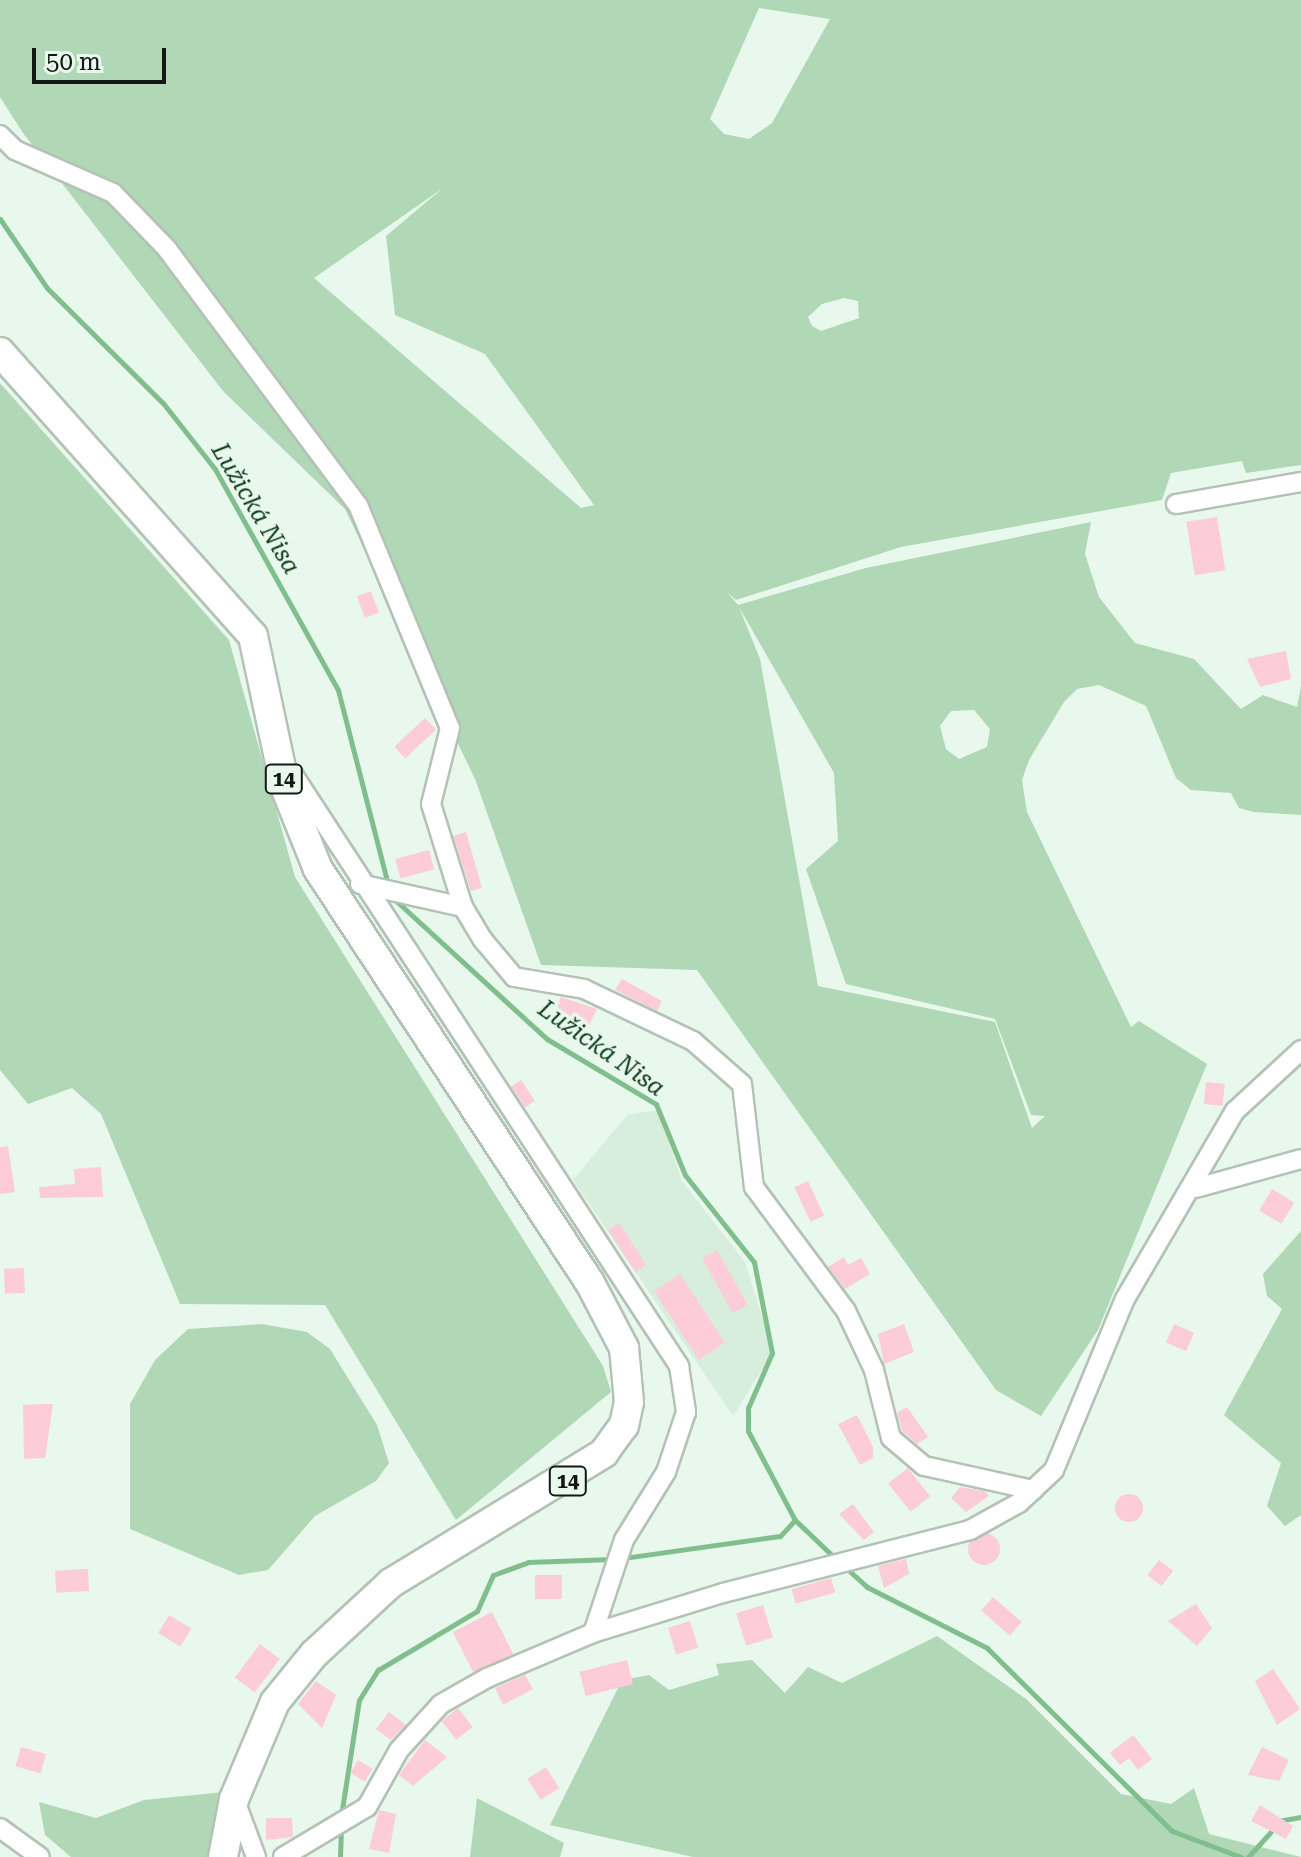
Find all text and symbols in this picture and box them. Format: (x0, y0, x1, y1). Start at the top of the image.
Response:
scale bar (36, 32, 170, 82)
text: 50 m (46, 48, 101, 76)
water label: Lužická Nisa (205, 438, 305, 580)
road number: 14 (264, 763, 304, 795)
water label: Lužická Nisa (532, 995, 670, 1103)
road number: 14 (548, 1465, 588, 1497)

